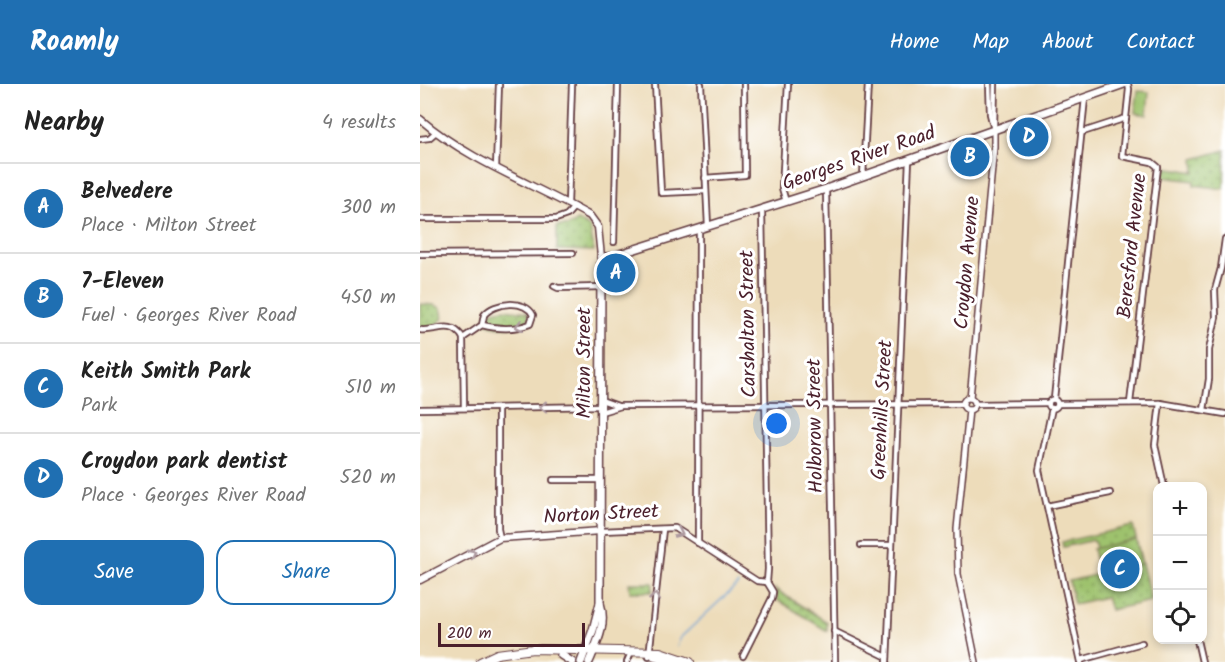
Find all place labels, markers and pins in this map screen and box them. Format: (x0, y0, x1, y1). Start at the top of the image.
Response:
pin: D (1010, 115, 1048, 160)
pin: B (950, 134, 990, 180)
pin: A (596, 250, 636, 296)
pin: C (1100, 546, 1140, 592)

